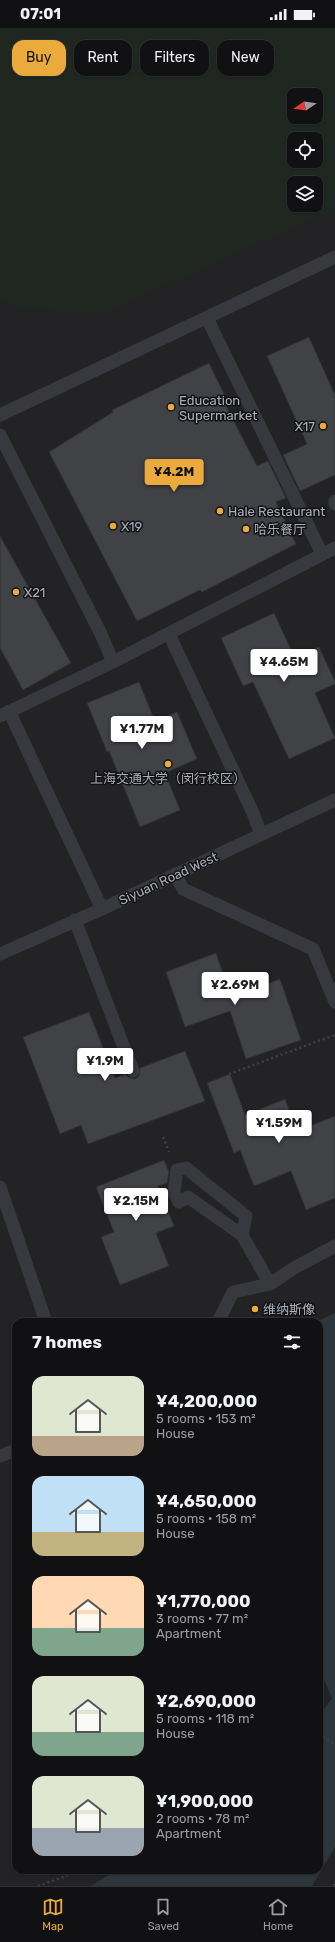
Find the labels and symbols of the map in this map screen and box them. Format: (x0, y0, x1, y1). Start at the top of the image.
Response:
north arrow (287, 88, 323, 124)
place label: Education Supermarket (179, 393, 257, 423)
marker: Education Supermarket (166, 402, 176, 412)
place label: X17 (295, 419, 315, 434)
marker: X17 (318, 421, 328, 431)
pin: ¥4.2M (146, 459, 202, 493)
place label: Hale Restaurant (228, 504, 325, 519)
marker: Hale Restaurant (215, 506, 225, 516)
place label: X19 (121, 519, 143, 534)
marker: X19 (108, 521, 118, 531)
place label: 哈乐餐厅 (254, 522, 306, 537)
marker: 哈乐餐厅 (241, 524, 251, 534)
place label: X21 (24, 585, 45, 600)
marker: X21 (11, 587, 21, 597)
pin: ¥4.65M (251, 649, 317, 683)
pin: ¥1.77M (109, 716, 175, 750)
marker: 上海交通大学（闵行校区） (163, 759, 173, 769)
place label: 上海交通大学（闵行校区） (90, 771, 246, 786)
street label: Siyuan Road West (116, 849, 220, 908)
pin: ¥2.69M (202, 972, 268, 1006)
pin: ¥1.9M (77, 1048, 133, 1082)
pin: ¥1.59M (246, 1110, 312, 1144)
pin: ¥2.15M (103, 1188, 169, 1222)
place label: 维纳斯像 (263, 1302, 315, 1317)
marker: 维纳斯像 (250, 1304, 260, 1314)

